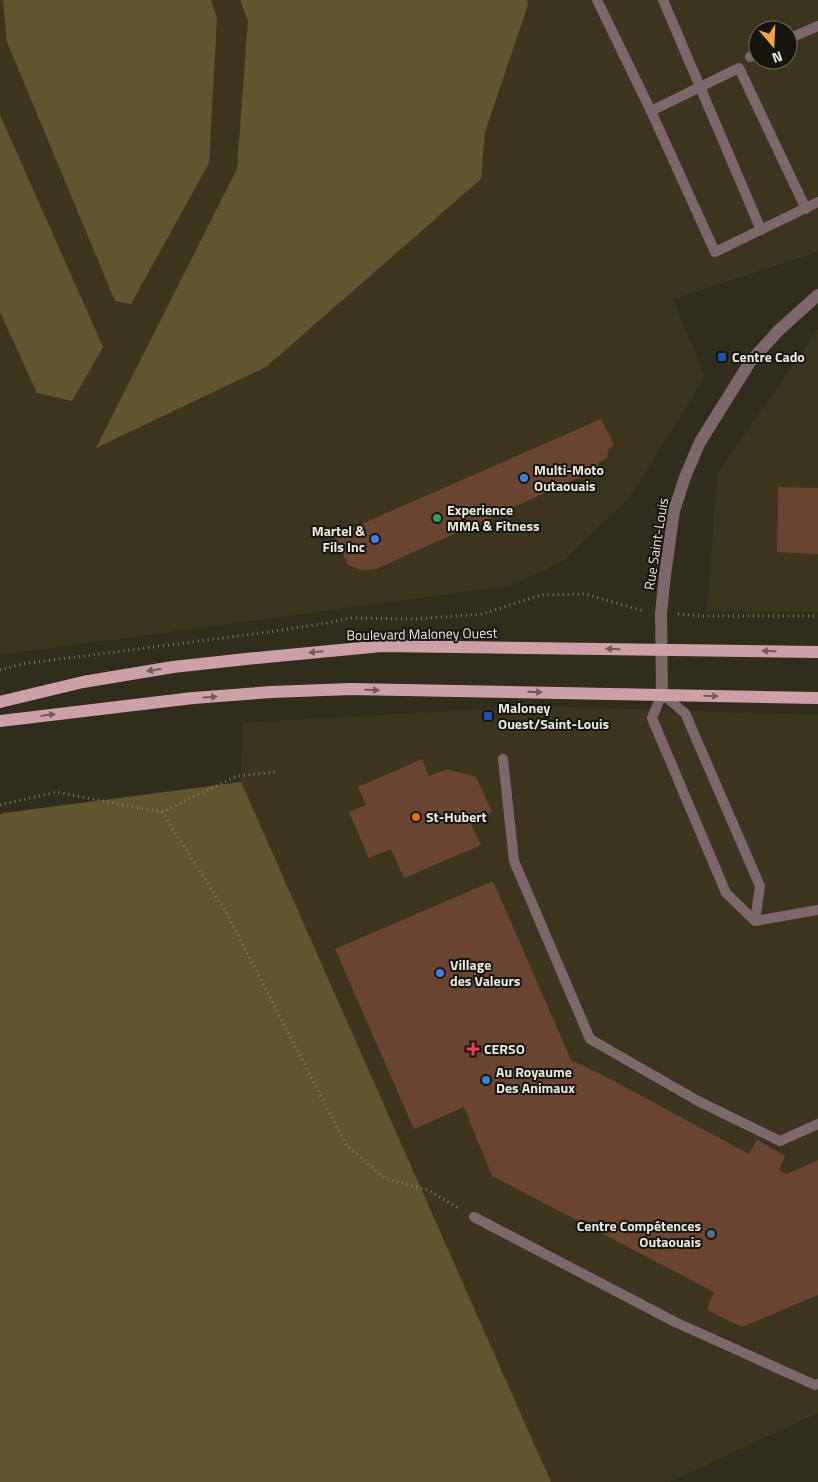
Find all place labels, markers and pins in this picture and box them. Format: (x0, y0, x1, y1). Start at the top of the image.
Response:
place label: Centre Cado (732, 346, 805, 367)
marker: Centre Cado (716, 351, 728, 363)
place label: Multi-Moto Outaouais (534, 459, 604, 496)
marker: Multi-Moto Outaouais (518, 472, 530, 484)
place label: Experience MMA & Fitness (447, 499, 540, 536)
marker: Experience MMA & Fitness (431, 512, 443, 524)
place label: Martel & Fils Inc (312, 520, 365, 557)
marker: Martel & Fils Inc (369, 533, 381, 545)
place label: Maloney Ouest/Saint-Louis (498, 697, 610, 734)
marker: Maloney Ouest/Saint-Louis (482, 710, 494, 722)
place label: St-Hubert (426, 806, 487, 827)
marker: St-Hubert (410, 811, 422, 823)
place label: Village des Valeurs (450, 954, 521, 991)
marker: Village des Valeurs (434, 967, 446, 979)
place label: CERSO (484, 1038, 525, 1059)
marker: CERSO (466, 1042, 480, 1056)
place label: Au Royaume Des Animaux (496, 1061, 575, 1098)
marker: Au Royaume Des Animaux (480, 1074, 492, 1086)
place label: Centre Compétences Outaouais (577, 1215, 701, 1252)
marker: Centre Compétences Outaouais (705, 1228, 717, 1240)

